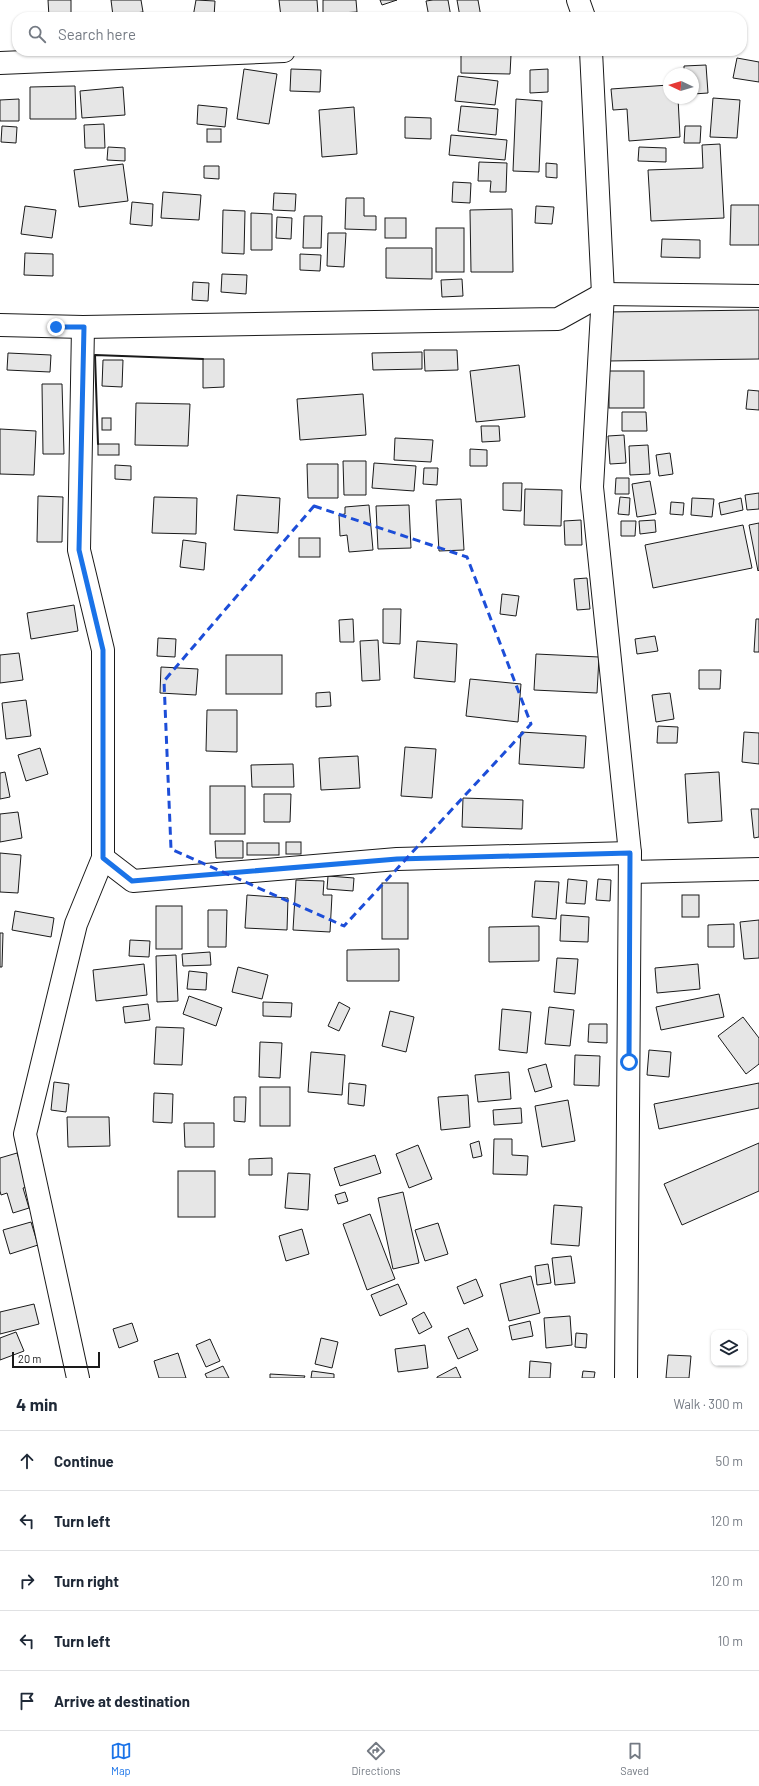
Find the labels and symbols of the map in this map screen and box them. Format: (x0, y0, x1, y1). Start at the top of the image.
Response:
north arrow (663, 68, 699, 104)
route end (47, 318, 65, 336)
route start (620, 1053, 638, 1071)
scale bar (12, 1350, 100, 1369)

